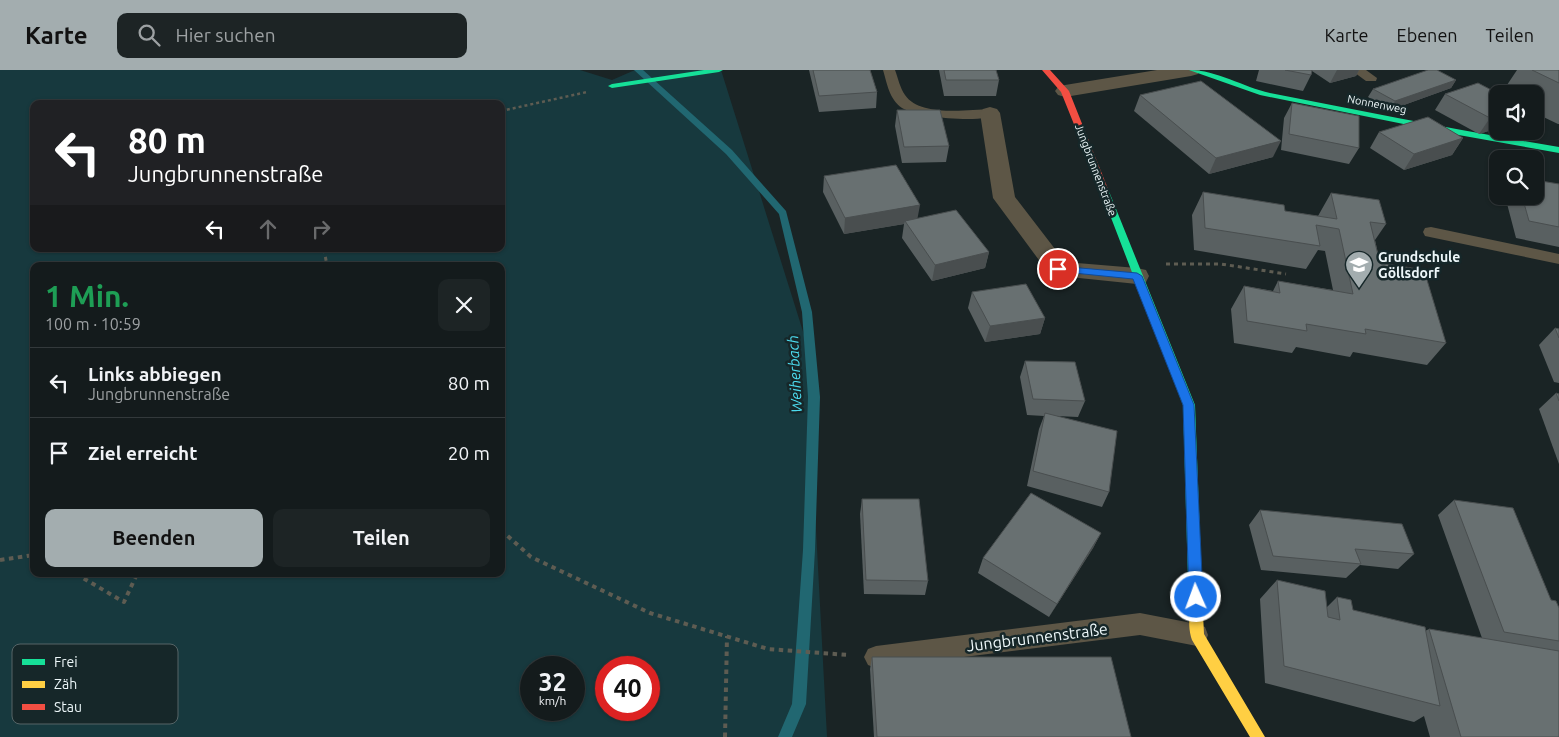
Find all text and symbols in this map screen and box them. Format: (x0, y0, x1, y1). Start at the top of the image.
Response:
search box (117, 13, 467, 58)
icon: search (135, 21, 163, 49)
text: Karte (25, 22, 87, 49)
text: Hier suchen (175, 24, 276, 46)
text: Karte (1325, 25, 1369, 45)
text: Ebenen (1397, 25, 1458, 45)
text: Teilen (1486, 25, 1534, 45)
map controls (1489, 85, 1544, 205)
button: sound (1489, 85, 1544, 140)
street label: Nonnenweg (1346, 92, 1408, 116)
icon: left (45, 120, 110, 185)
text: 80 m (128, 120, 206, 160)
street label: Jungbrunnenstraße (1073, 122, 1119, 218)
button: search (1489, 150, 1544, 205)
text: Jungbrunnenstraße (128, 161, 323, 186)
icon: left (201, 215, 229, 243)
icon: ahead (254, 215, 282, 243)
icon: right (307, 215, 335, 243)
pin (1037, 248, 1079, 290)
place label: Grundschule Göllsdorf (1378, 249, 1460, 281)
school or university icon: Grundschule Göllsdorf (1344, 250, 1374, 289)
icon: arrive (1044, 255, 1072, 283)
text: 1 Min. (45, 279, 129, 313)
button: close (438, 279, 490, 331)
text: 100 m · 10:59 (45, 315, 141, 333)
water label: Weiherbach (784, 335, 805, 413)
text: Links abbiegen (88, 363, 222, 385)
icon: left (45, 369, 73, 397)
text: 80 m (448, 372, 490, 394)
text: Jungbrunnenstraße (88, 385, 230, 403)
icon: arrive (45, 439, 73, 467)
text: Ziel erreicht (88, 442, 197, 464)
text: 20 m (448, 442, 490, 464)
button: Beenden (45, 509, 263, 567)
button: Teilen (273, 509, 490, 567)
position arrow (1169, 570, 1221, 622)
street label: Jungbrunnenstraße (965, 619, 1109, 655)
legend (12, 644, 178, 724)
text: Frei (54, 654, 78, 670)
speed limit sign: 40 (595, 656, 660, 721)
text: 32 (538, 668, 567, 696)
text: Zäh (54, 676, 77, 692)
text: km/h (539, 694, 566, 707)
text: Stau (54, 699, 82, 715)

